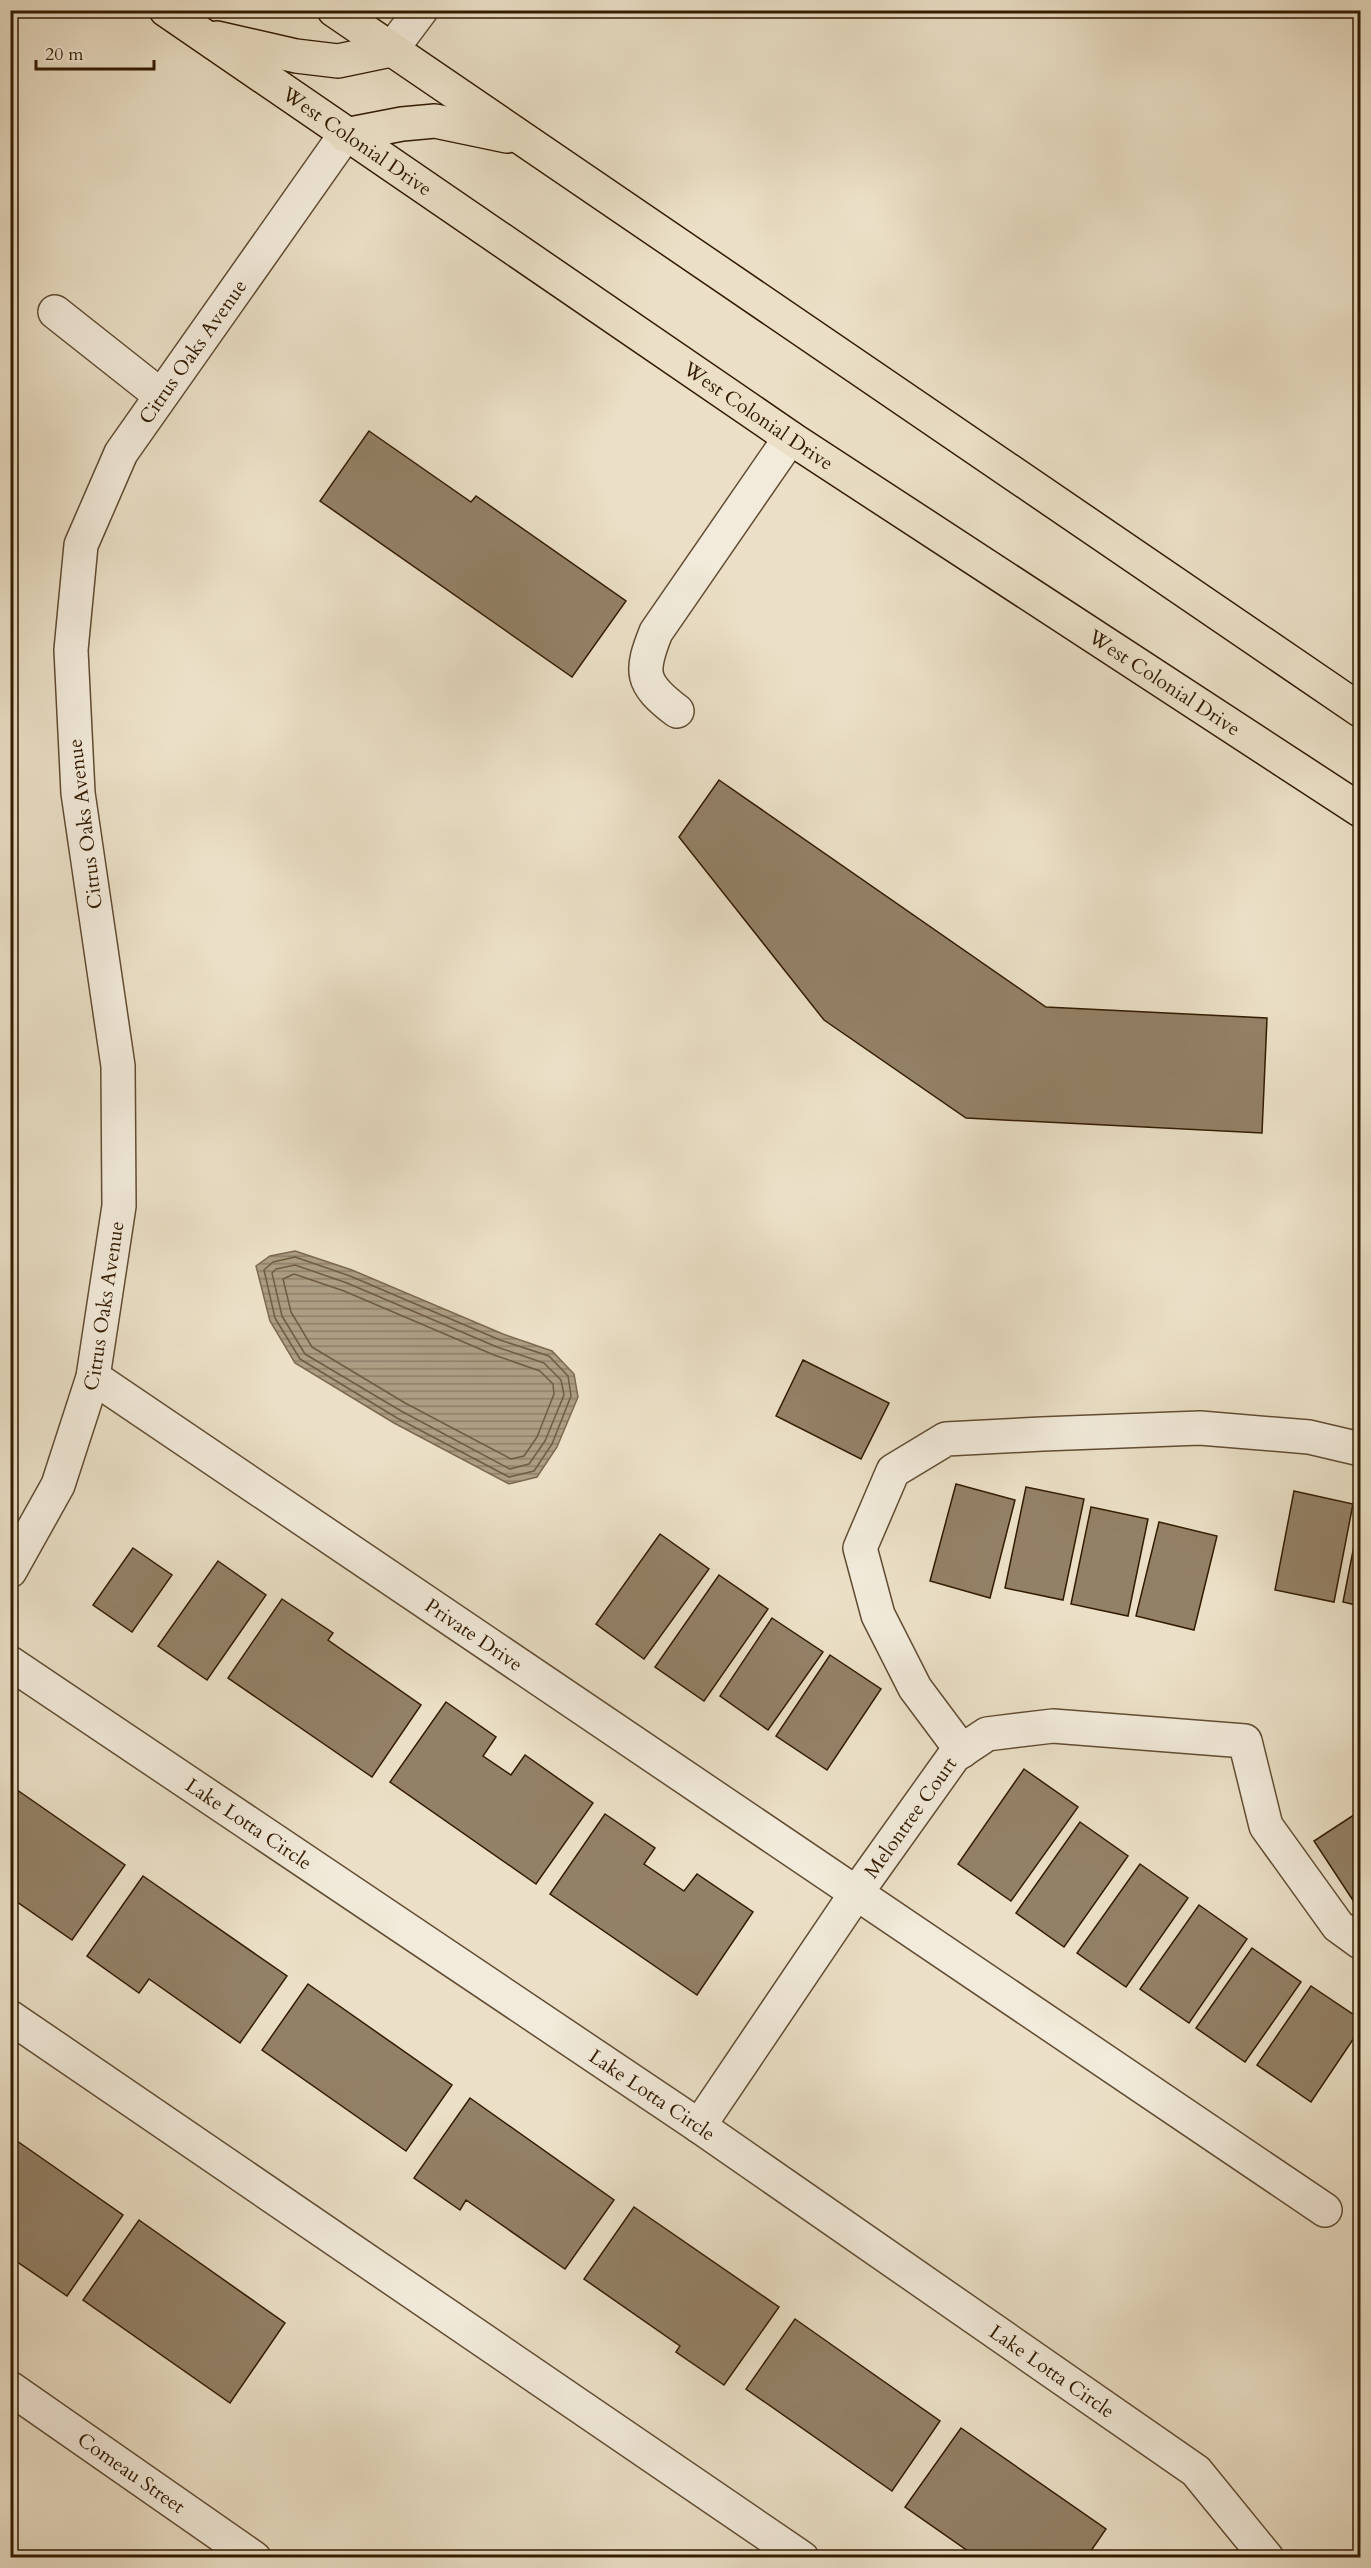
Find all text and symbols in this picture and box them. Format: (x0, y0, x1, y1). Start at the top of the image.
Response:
scale bar (36, 33, 154, 71)
text: 20 m (45, 42, 84, 67)
street label: West Colonial Drive (276, 80, 438, 202)
street label: Citrus Oaks Avenue (132, 274, 253, 429)
street label: West Colonial Drive (677, 354, 839, 476)
street label: West Colonial Drive (1083, 622, 1246, 742)
street label: Citrus Oaks Avenue (61, 737, 109, 911)
street label: Citrus Oaks Avenue (76, 1219, 130, 1394)
street label: Private Drive (420, 1592, 528, 1677)
street label: Melontree Court (858, 1751, 963, 1883)
street label: Lake Lotta Circle (180, 1771, 318, 1876)
street label: Lake Lotta Circle (584, 2042, 721, 2147)
street label: Lake Lotta Circle (984, 2318, 1120, 2424)
street label: Comeau Street (72, 2426, 191, 2520)

